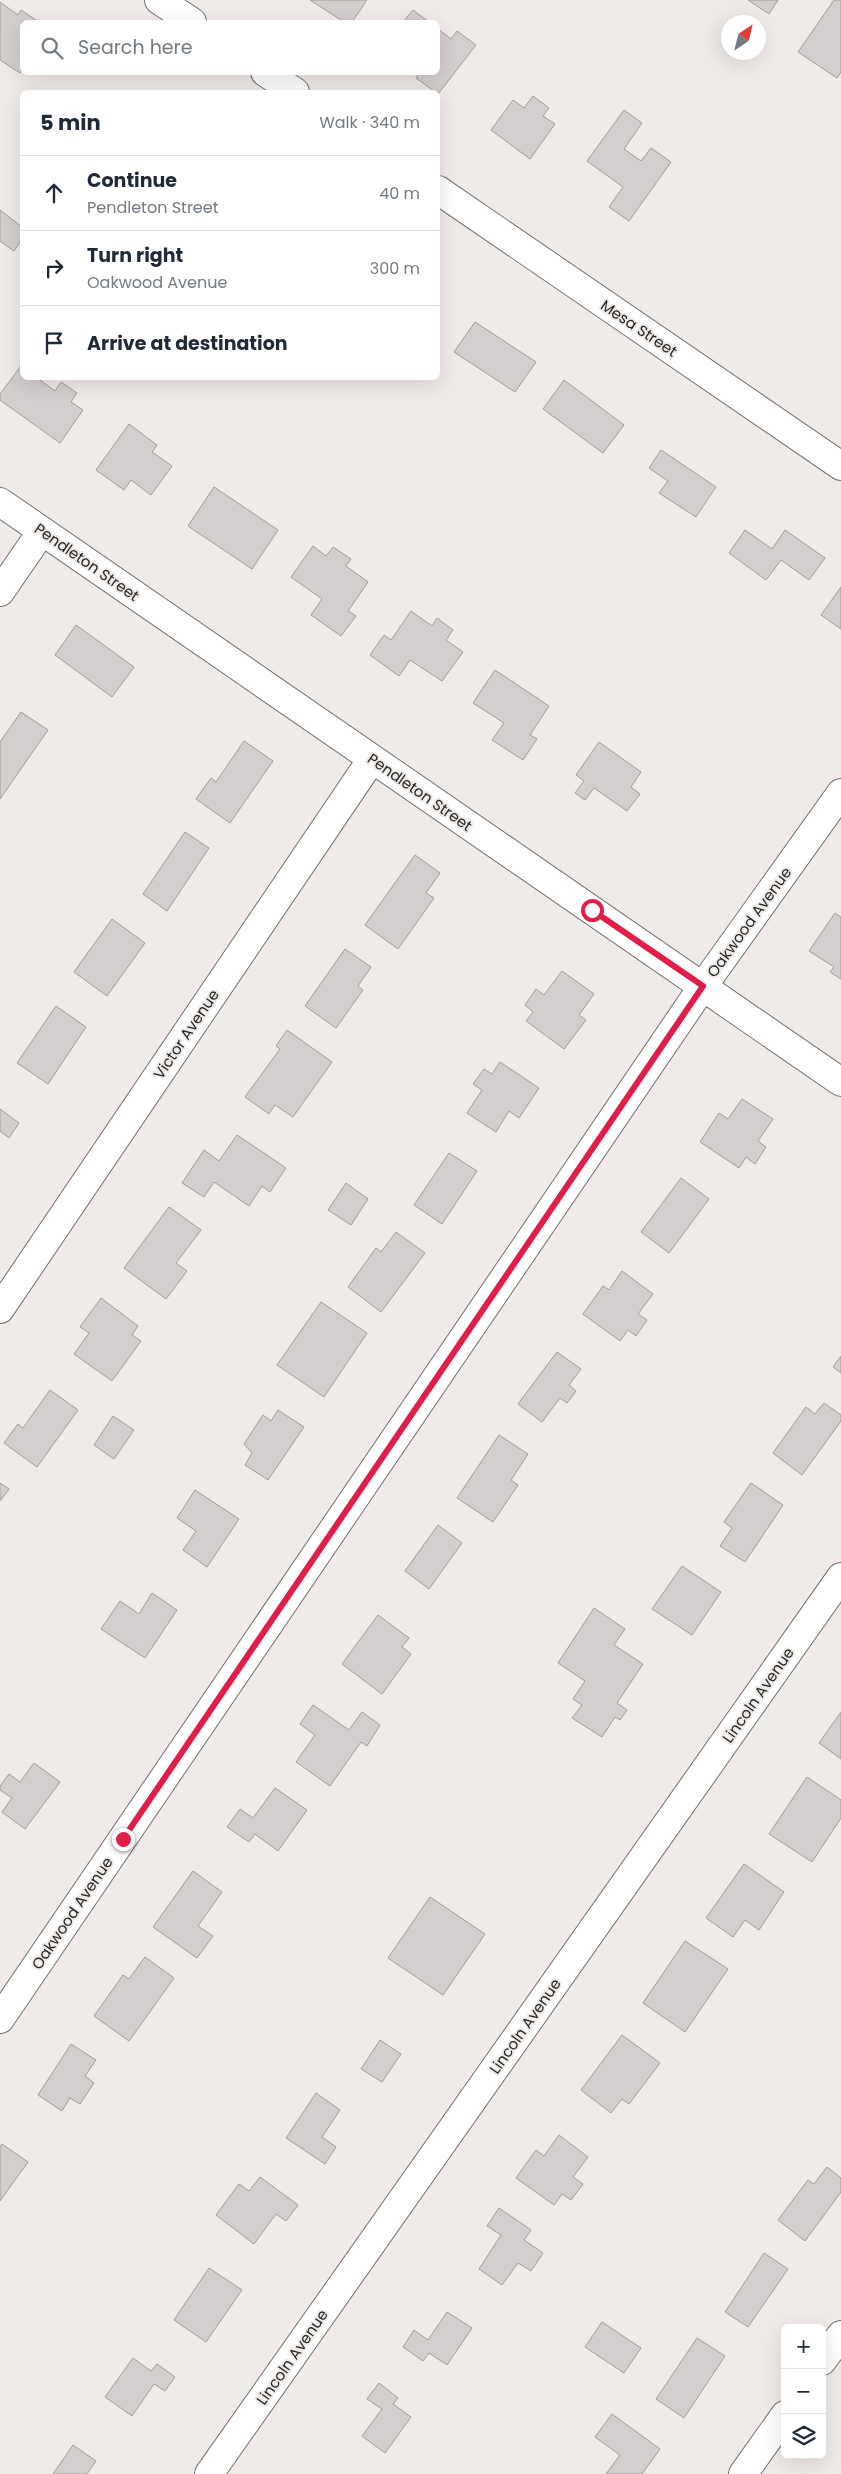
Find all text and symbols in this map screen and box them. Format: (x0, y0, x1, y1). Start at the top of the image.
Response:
north arrow (721, 15, 766, 60)
search box (20, 20, 440, 75)
icon: search (38, 34, 66, 62)
text: Search here (78, 34, 192, 61)
text: 5 min (40, 108, 101, 137)
text: Walk · 340 m (319, 111, 420, 134)
text: Continue (87, 167, 177, 194)
icon: ahead (40, 179, 68, 207)
text: 40 m (379, 182, 420, 205)
text: Pendleton Street (87, 196, 219, 219)
text: Turn right (87, 242, 183, 269)
icon: right (40, 254, 68, 282)
text: 300 m (370, 257, 420, 280)
text: Oakwood Avenue (87, 271, 227, 294)
street label: Mesa Street (597, 295, 681, 361)
icon: arrive (40, 329, 68, 357)
text: Arrive at destination (87, 330, 288, 357)
street label: Pendleton Street (30, 518, 144, 606)
street label: Pendleton Street (363, 748, 477, 836)
street label: Oakwood Avenue (702, 863, 796, 981)
route start (581, 899, 604, 922)
street label: Victor Avenue (148, 985, 224, 1083)
street label: Lincoln Avenue (717, 1643, 799, 1747)
route end (112, 1828, 135, 1851)
street label: Oakwood Avenue (26, 1853, 118, 1973)
street label: Lincoln Avenue (484, 1974, 566, 2078)
street label: Lincoln Avenue (251, 2305, 333, 2409)
map controls (781, 2324, 826, 2459)
button: + (781, 2324, 826, 2369)
button: − (781, 2369, 826, 2414)
button: layers (781, 2414, 826, 2459)

